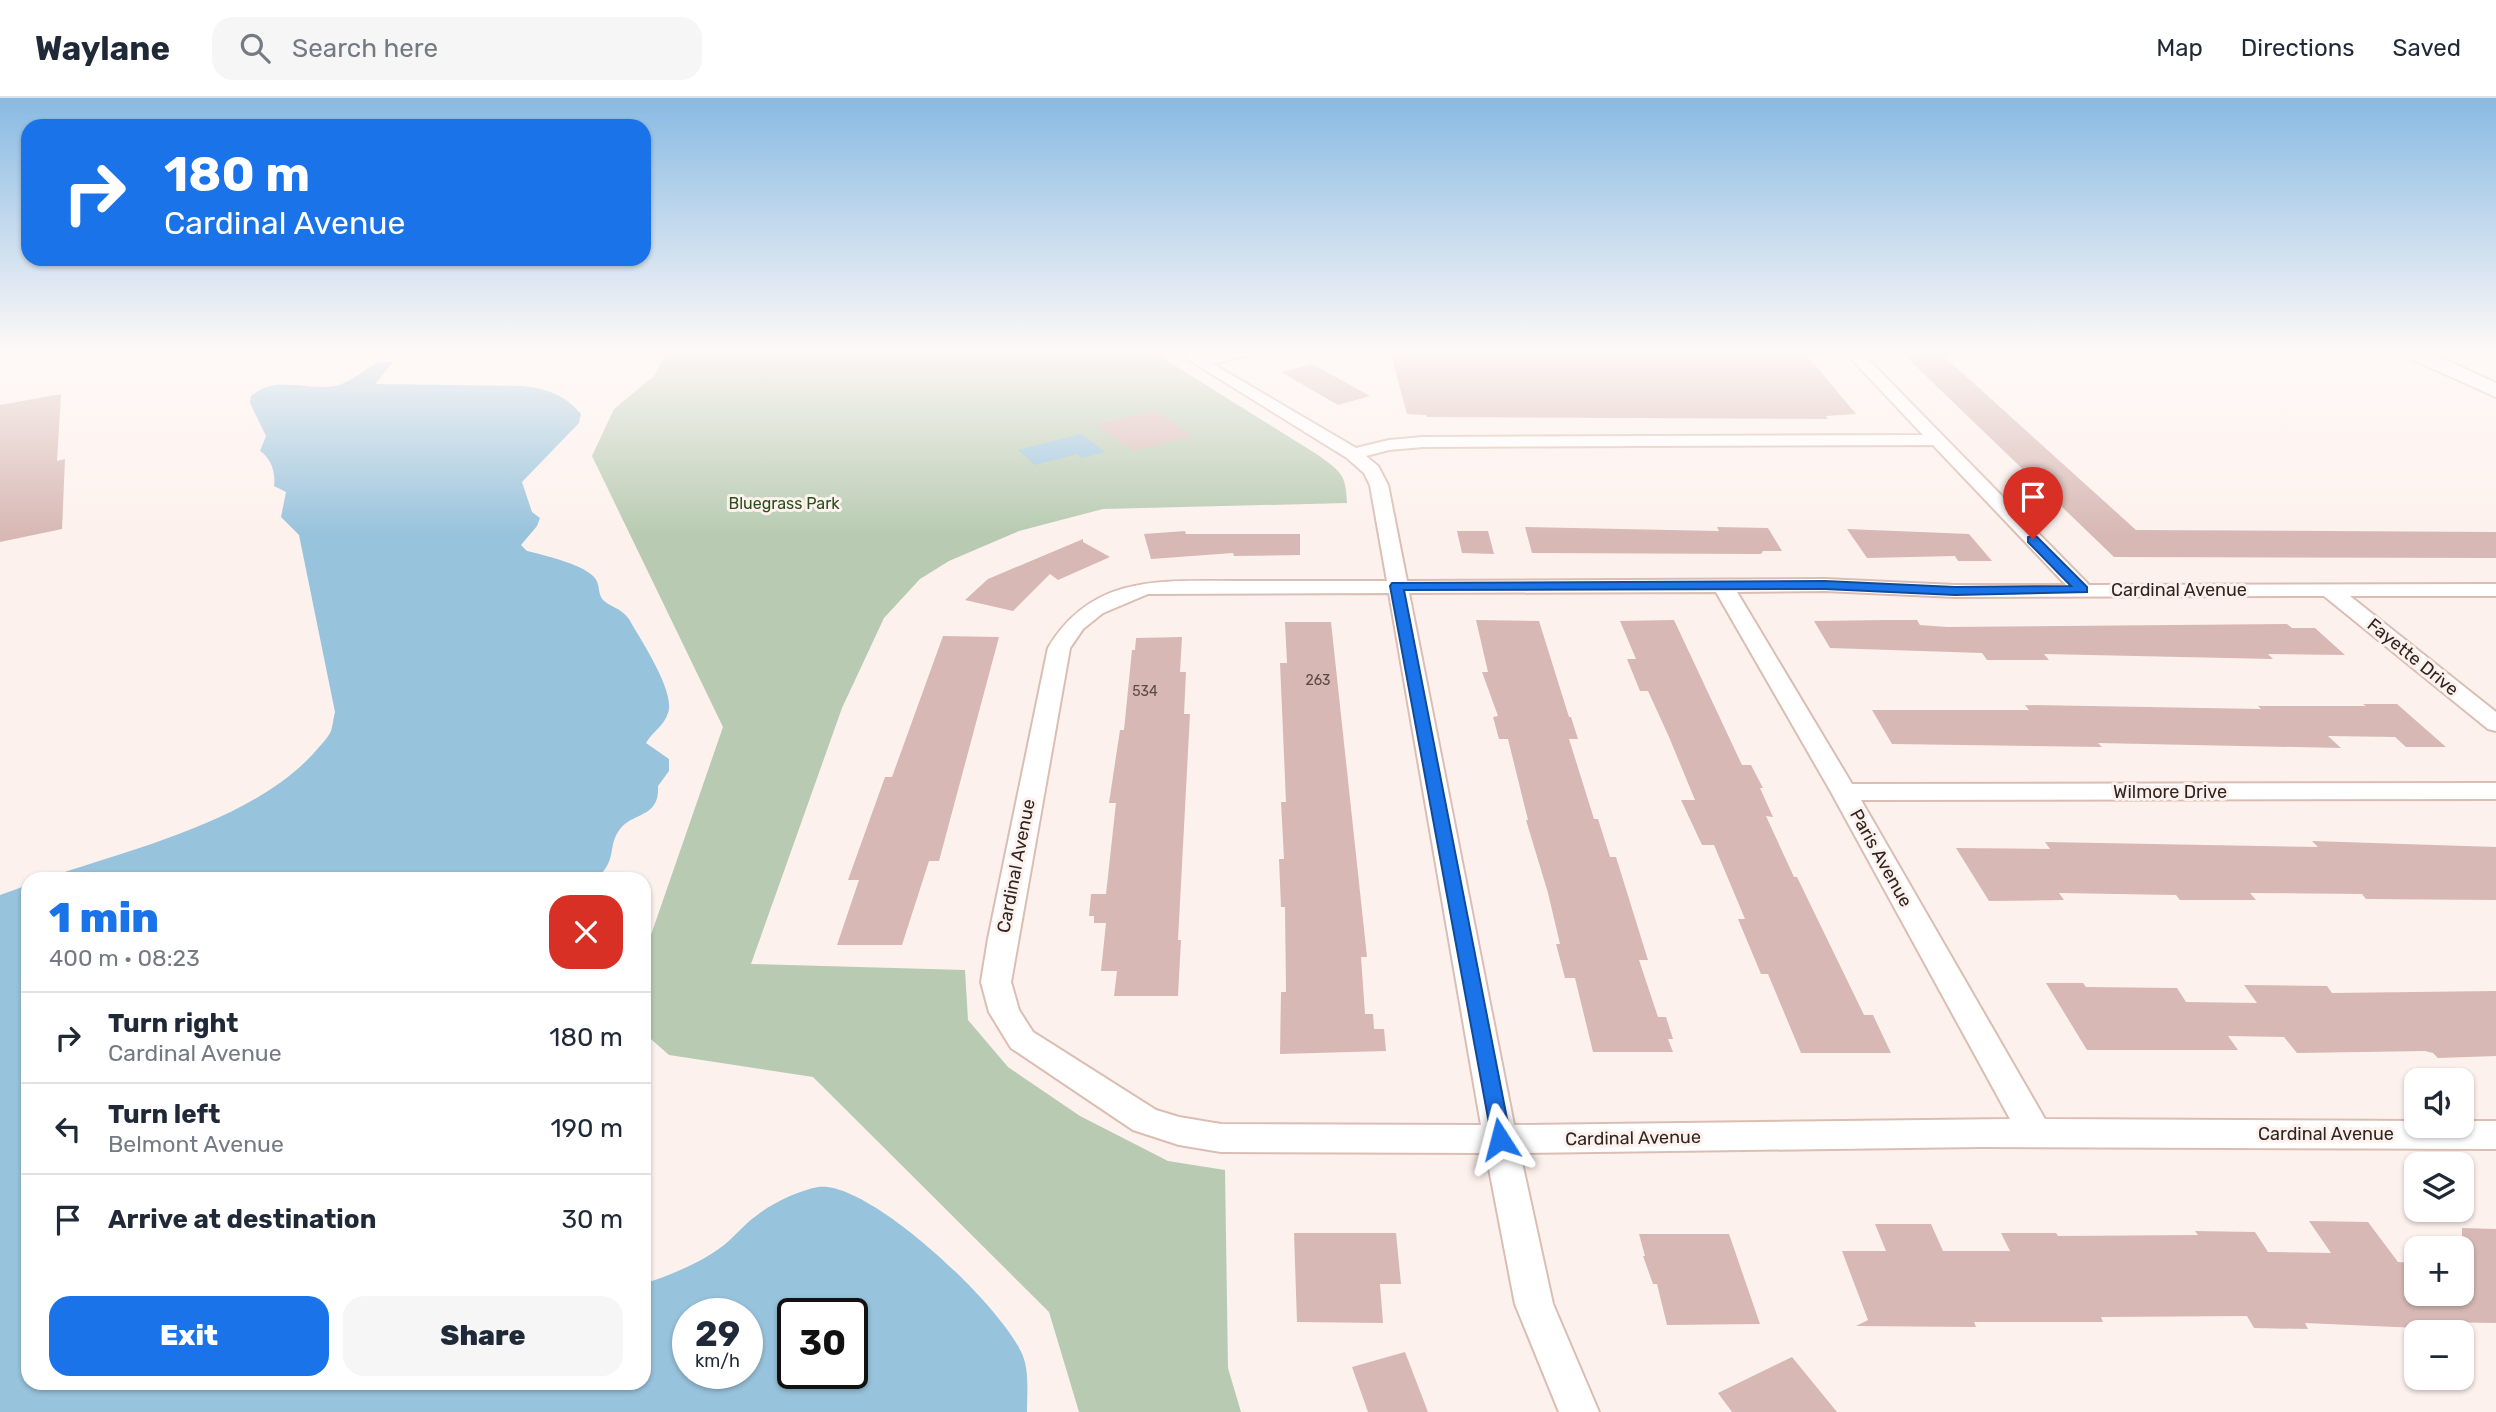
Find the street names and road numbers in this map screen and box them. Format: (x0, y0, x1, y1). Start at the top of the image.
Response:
street label: Cardinal Avenue (2111, 579, 2247, 601)
street label: Fayette Drive (2363, 613, 2463, 701)
street label: Wilmore Drive (2113, 781, 2227, 803)
street label: Cardinal Avenue (992, 797, 1040, 935)
street label: Paris Avenue (1845, 805, 1917, 911)
street label: Cardinal Avenue (2258, 1123, 2394, 1145)
street label: Cardinal Avenue (1565, 1126, 1701, 1150)

